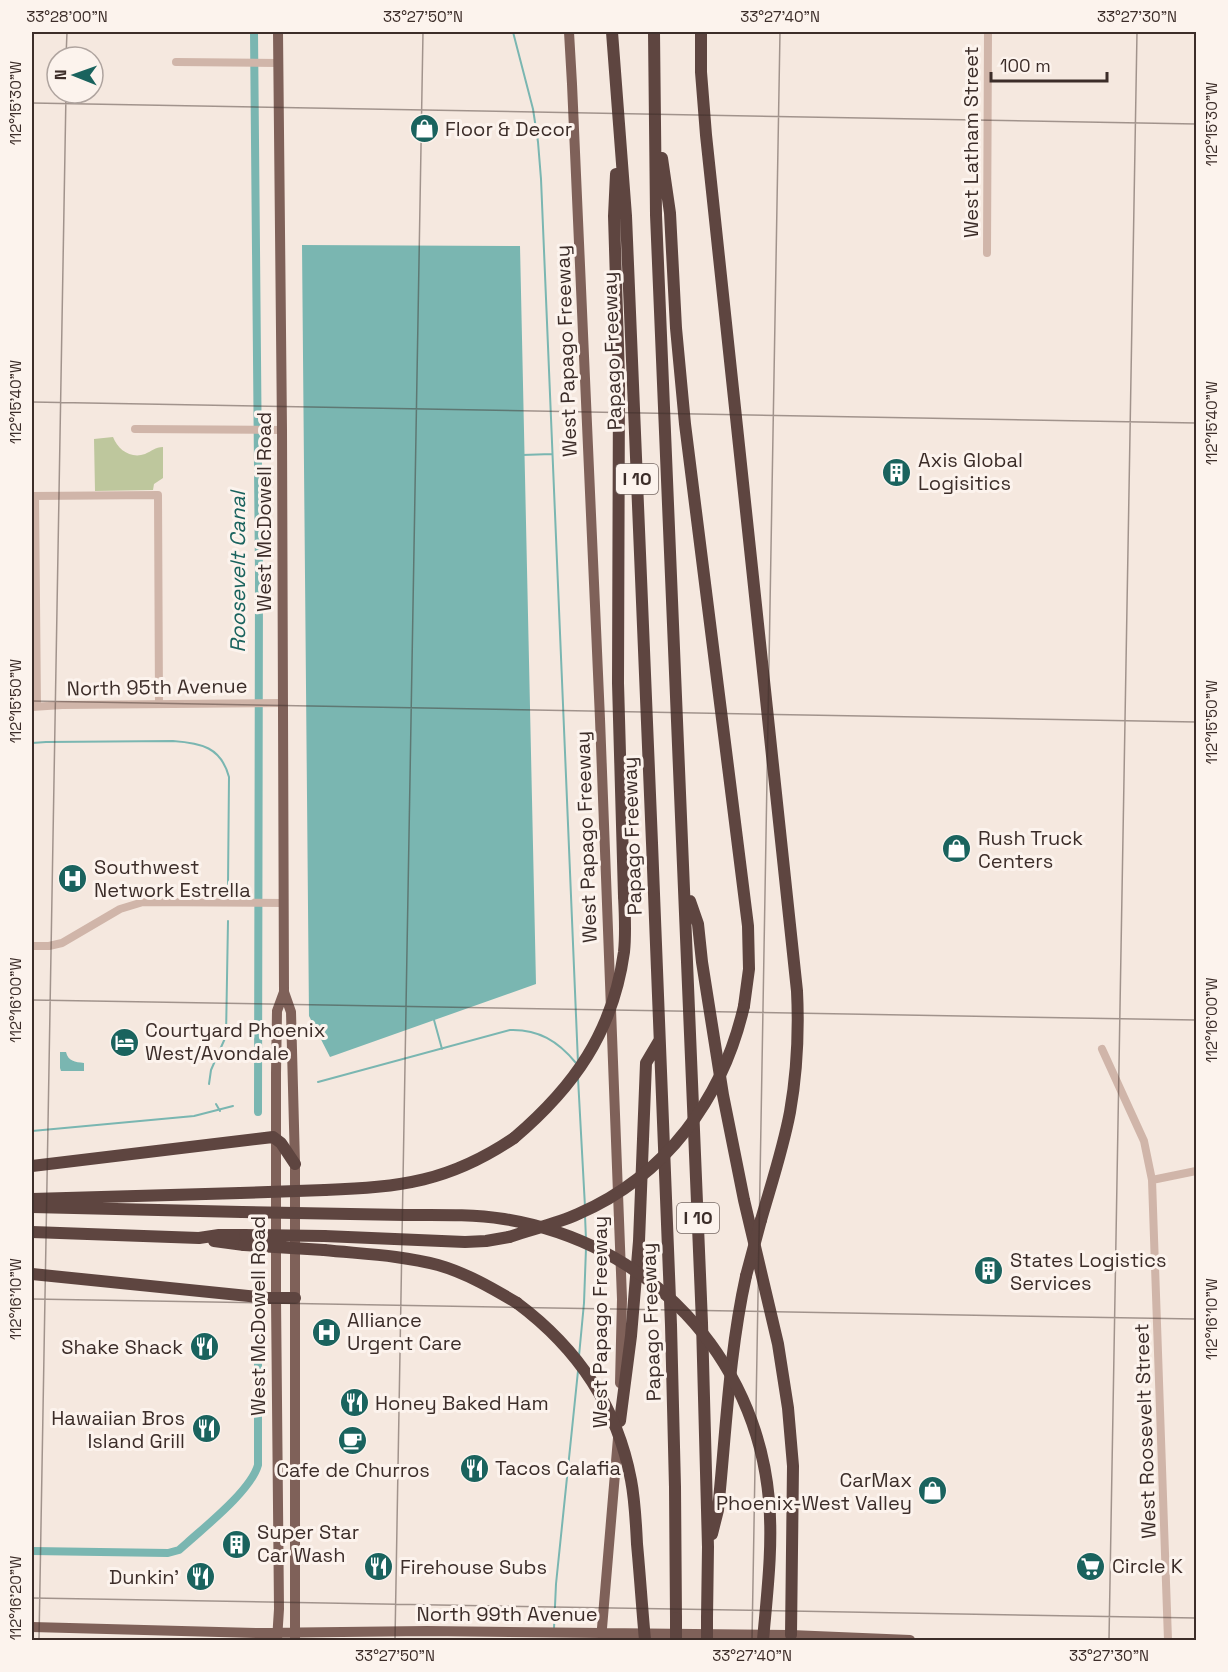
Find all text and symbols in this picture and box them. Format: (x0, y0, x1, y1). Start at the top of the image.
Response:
text: 33°28'00"N (26, 7, 108, 26)
text: 33°27'50"N (383, 7, 463, 26)
text: 33°27'40"N (740, 7, 820, 26)
text: 33°27'30"N (1097, 7, 1177, 26)
north arrow (45, 45, 105, 105)
scale bar (991, 45, 1106, 83)
street label: West Latham Street (958, 46, 984, 238)
text: 100 m (1000, 54, 1051, 77)
text: 112°15'30"W (6, 61, 25, 145)
text: N (50, 69, 71, 80)
text: 112°15'30"W (1202, 82, 1221, 166)
shop icon: Floor & Decor (408, 113, 440, 145)
place label: Floor & Decor (445, 116, 572, 142)
street label: West Papago Freeway (549, 244, 583, 458)
street label: Papago Freeway (596, 271, 628, 431)
text: 112°15'40"W (6, 360, 25, 444)
text: 112°15'40"W (1202, 381, 1221, 465)
street label: West McDowell Road (251, 412, 277, 612)
place label: Axis Global Logisitics (918, 447, 1023, 496)
building icon: Axis Global Logisitics (881, 456, 913, 488)
road number: I 10 (616, 464, 658, 494)
water label: Roosevelt Canal (224, 488, 251, 653)
text: 112°15'50"W (6, 659, 25, 743)
street label: North 95th Avenue (66, 672, 248, 702)
text: 112°15'50"W (1202, 680, 1221, 764)
street label: West Papago Freeway (569, 730, 603, 944)
street label: Papago Freeway (616, 756, 648, 916)
place label: Rush Truck Centers (978, 825, 1083, 874)
shop icon: Rush Truck Centers (941, 833, 973, 865)
place label: Southwest Network Estrella (94, 854, 251, 903)
hospital icon: Southwest Network Estrella (57, 862, 89, 894)
text: 112°16'00"W (6, 957, 25, 1043)
text: 112°16'00"W (1202, 977, 1221, 1063)
place label: Courtyard Phoenix West/Avondale (145, 1017, 326, 1066)
hotel icon: Courtyard Phoenix West/Avondale (108, 1026, 140, 1058)
road number: I 10 (677, 1203, 719, 1233)
street label: West McDowell Road (245, 1216, 271, 1416)
street label: West Papago Freeway (587, 1216, 613, 1428)
street label: Papago Freeway (635, 1242, 667, 1402)
place label: States Logistics Services (1010, 1247, 1167, 1296)
building icon: States Logistics Services (973, 1255, 1005, 1287)
text: 112°16'10"W (6, 1258, 25, 1340)
text: 112°16'10"W (1202, 1278, 1221, 1360)
place label: Alliance Urgent Care (347, 1307, 462, 1356)
hospital icon: Alliance Urgent Care (310, 1316, 342, 1348)
street label: West Roosevelt Street (1128, 1323, 1162, 1539)
restaurant icon: Shake Shack (188, 1331, 220, 1363)
place label: Shake Shack (61, 1334, 183, 1360)
restaurant icon: Honey Baked Ham (338, 1387, 370, 1419)
place label: Honey Baked Ham (375, 1390, 549, 1416)
place label: Hawaiian Bros Island Grill (51, 1405, 185, 1454)
restaurant icon: Hawaiian Bros Island Grill (190, 1413, 222, 1445)
cafe icon: Cafe de Churros (337, 1424, 369, 1456)
restaurant icon: Tacos Calafia (458, 1452, 490, 1484)
place label: Tacos Calafia (495, 1455, 621, 1481)
place label: Cafe de Churros (276, 1457, 430, 1483)
place label: CarMax Phoenix-West Valley (716, 1467, 912, 1516)
shop icon: CarMax Phoenix-West Valley (917, 1475, 949, 1507)
place label: Super Star Car Wash (257, 1519, 359, 1568)
building icon: Super Star Car Wash (220, 1528, 252, 1560)
supermarket icon: Circle K (1075, 1550, 1107, 1582)
restaurant icon: Firehouse Subs (363, 1551, 395, 1583)
place label: Circle K (1112, 1553, 1183, 1579)
place label: Firehouse Subs (400, 1554, 547, 1580)
text: 112°16'20"W (6, 1556, 25, 1640)
restaurant icon: Dunkin' (184, 1561, 216, 1593)
place label: Dunkin' (109, 1564, 179, 1590)
street label: North 99th Avenue (416, 1601, 598, 1627)
text: 33°27'50"N (355, 1646, 435, 1665)
text: 33°27'40"N (712, 1646, 792, 1665)
text: 33°27'30"N (1069, 1646, 1149, 1665)

